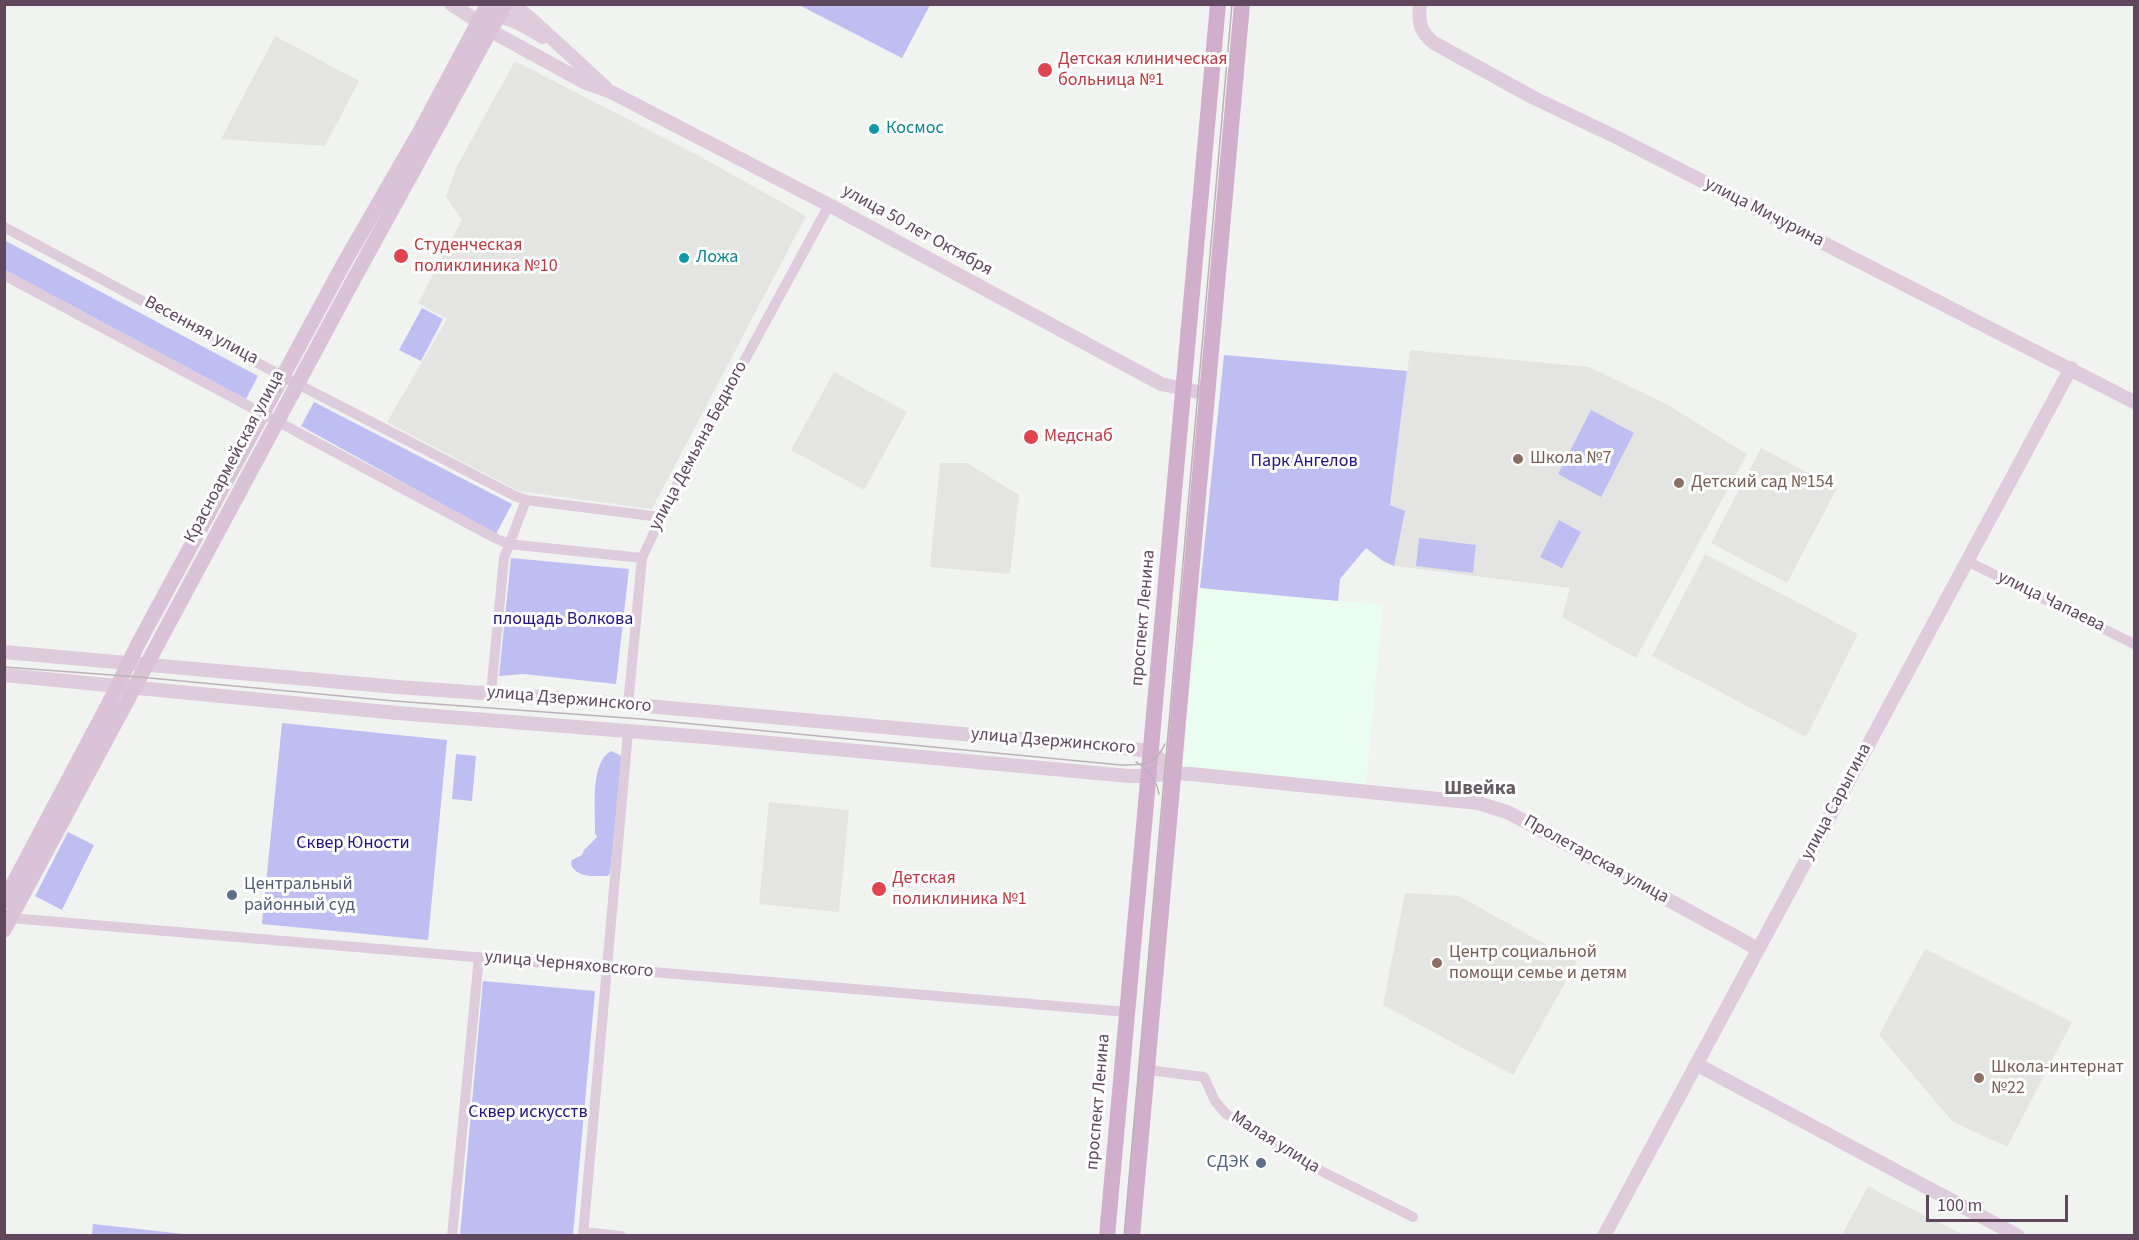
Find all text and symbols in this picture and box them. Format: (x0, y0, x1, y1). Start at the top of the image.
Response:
place label: Детская клиническая больница №1 (1058, 49, 1228, 92)
marker: Детская клиническая больница №1 (1036, 61, 1054, 79)
place label: Космос (886, 118, 944, 140)
marker: Космос (867, 122, 881, 136)
street label: улица Мичурина (1701, 174, 1827, 252)
street label: улица 50 лет Октября (838, 181, 996, 281)
place label: Студенческая поликлиника №10 (414, 235, 558, 278)
marker: Студенческая поликлиника №10 (392, 247, 410, 265)
place label: Ложа (696, 247, 738, 269)
marker: Ложа (677, 251, 691, 265)
street label: Весенняя улица (140, 292, 262, 370)
street label: улица Демьяна Бедного (645, 358, 753, 534)
street label: Красноармейская улица (180, 367, 290, 547)
place label: Медснаб (1044, 426, 1113, 448)
marker: Медснаб (1022, 428, 1040, 446)
place label: Школа №7 (1530, 448, 1611, 470)
park label: Парк Ангелов (1250, 451, 1358, 473)
marker: Школа №7 (1511, 452, 1525, 466)
place label: Детский сад №154 (1691, 472, 1834, 494)
marker: Детский сад №154 (1672, 476, 1686, 490)
street label: проспект Ленина (1127, 549, 1161, 687)
street label: улица Чапаева (1994, 567, 2108, 637)
park label: площадь Волкова (493, 609, 633, 631)
street label: улица Дзержинского (486, 682, 652, 718)
street label: улица Дзержинского (970, 724, 1136, 760)
street label: улица Сарыгина (1797, 740, 1877, 864)
district label: Швейка (1444, 778, 1516, 802)
street label: Пролетарская улица (1520, 811, 1672, 909)
park label: Сквер Юности (296, 833, 410, 855)
place label: Детская поликлиника №1 (892, 868, 1027, 910)
place label: Центральный районный суд (244, 874, 355, 916)
marker: Детская поликлиника №1 (870, 880, 888, 898)
marker: Центральный районный суд (225, 888, 239, 902)
place label: Центр социальной помощи семье и детям (1449, 942, 1627, 984)
street label: улица Черняховского (484, 947, 654, 983)
marker: Центр социальной помощи семье и детям (1430, 956, 1444, 970)
street label: проспект Ленина (1082, 1033, 1116, 1171)
place label: Школа-интернат №22 (1991, 1057, 2124, 1100)
marker: Школа-интернат №22 (1972, 1071, 1986, 1085)
park label: Сквер искусств (468, 1102, 588, 1124)
street label: Малая улица (1227, 1107, 1323, 1179)
place label: СДЭК (1207, 1152, 1249, 1174)
marker: СДЭК (1254, 1156, 1268, 1170)
scale bar (1929, 1183, 2072, 1221)
text: 100 m (1937, 1193, 1982, 1218)

